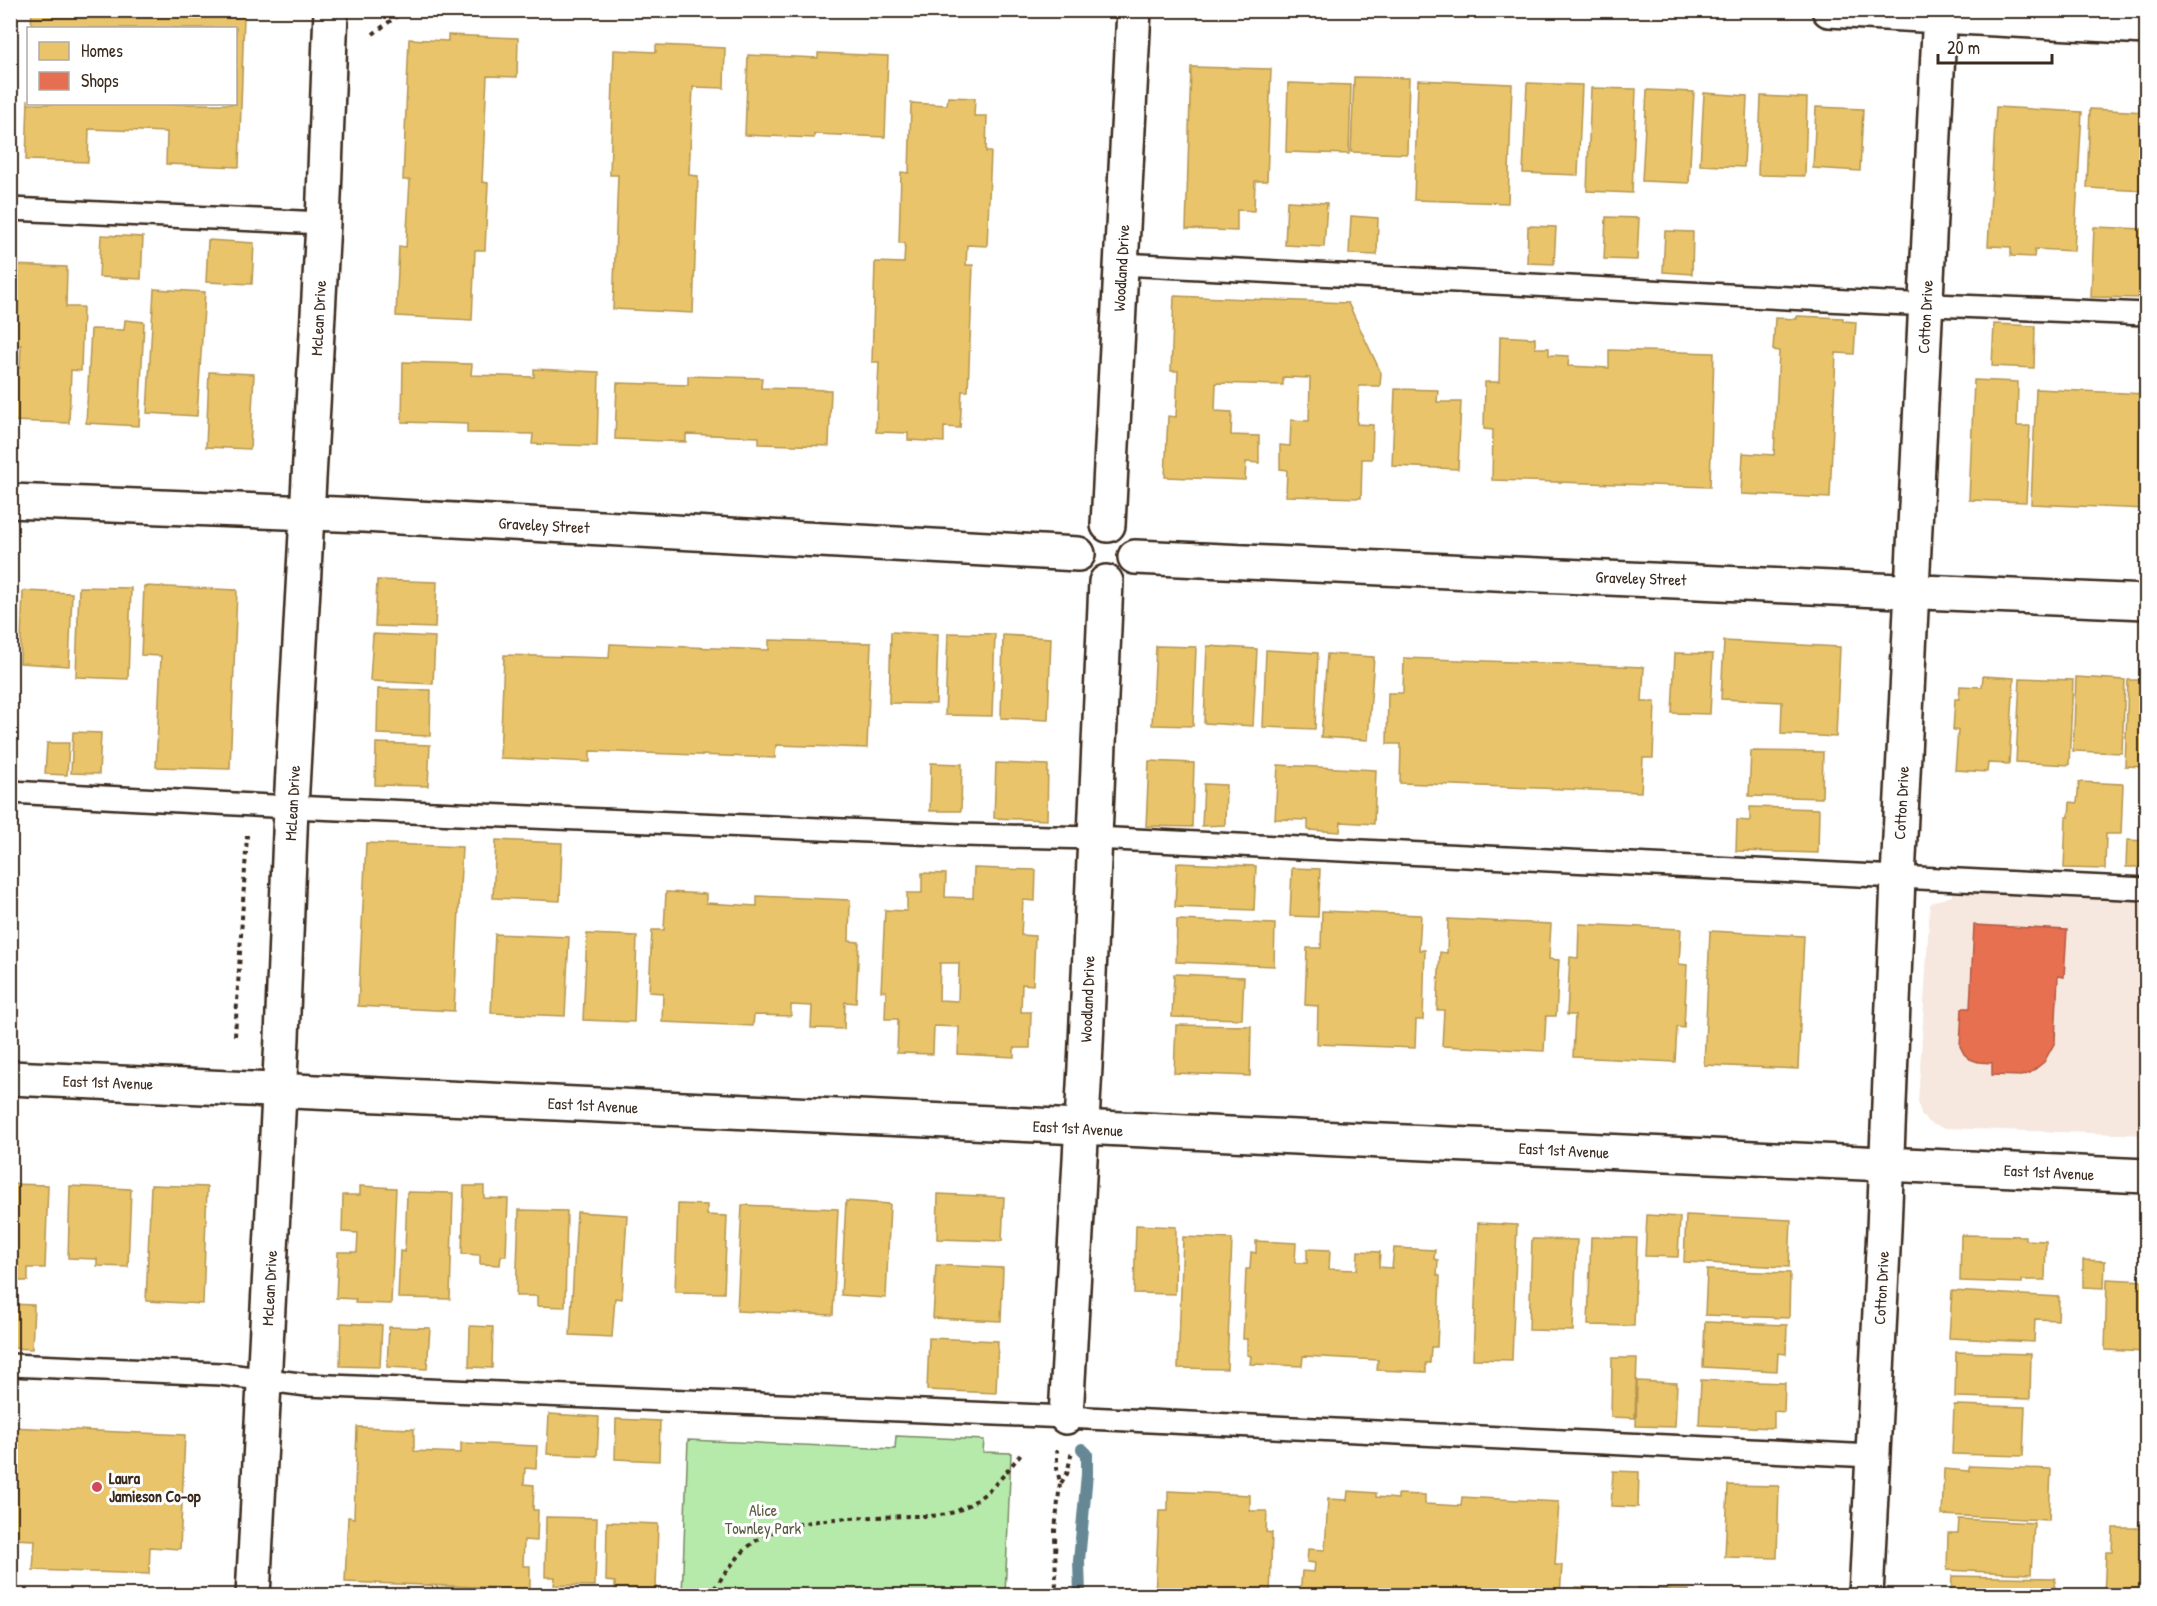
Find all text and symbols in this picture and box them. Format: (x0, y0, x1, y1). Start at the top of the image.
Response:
legend (27, 27, 237, 105)
scale bar (1938, 27, 2052, 65)
text: 20 m (1947, 35, 1980, 60)
text: Homes (81, 38, 123, 63)
text: Shops (81, 68, 119, 93)
street label: Woodland Drive (1108, 223, 1134, 312)
street label: McLean Drive (305, 279, 331, 356)
street label: Cotton Drive (1912, 279, 1938, 354)
street label: Graveley Street (498, 512, 591, 538)
street label: Graveley Street (1595, 565, 1687, 591)
street label: McLean Drive (279, 764, 305, 841)
street label: Cotton Drive (1888, 765, 1914, 840)
street label: Woodland Drive (1074, 955, 1100, 1043)
street label: East 1st Avenue (62, 1069, 154, 1095)
street label: East 1st Avenue (547, 1092, 639, 1118)
street label: East 1st Avenue (1032, 1115, 1124, 1141)
street label: East 1st Avenue (1518, 1137, 1610, 1163)
street label: East 1st Avenue (2003, 1159, 2095, 1185)
street label: McLean Drive (256, 1249, 282, 1326)
street label: Cotton Drive (1868, 1250, 1894, 1325)
place label: Laura Jamieson Co-op (109, 1467, 201, 1508)
marker: Laura Jamieson Co-op (90, 1480, 104, 1494)
park label: Alice Townley Park (725, 1499, 802, 1539)

